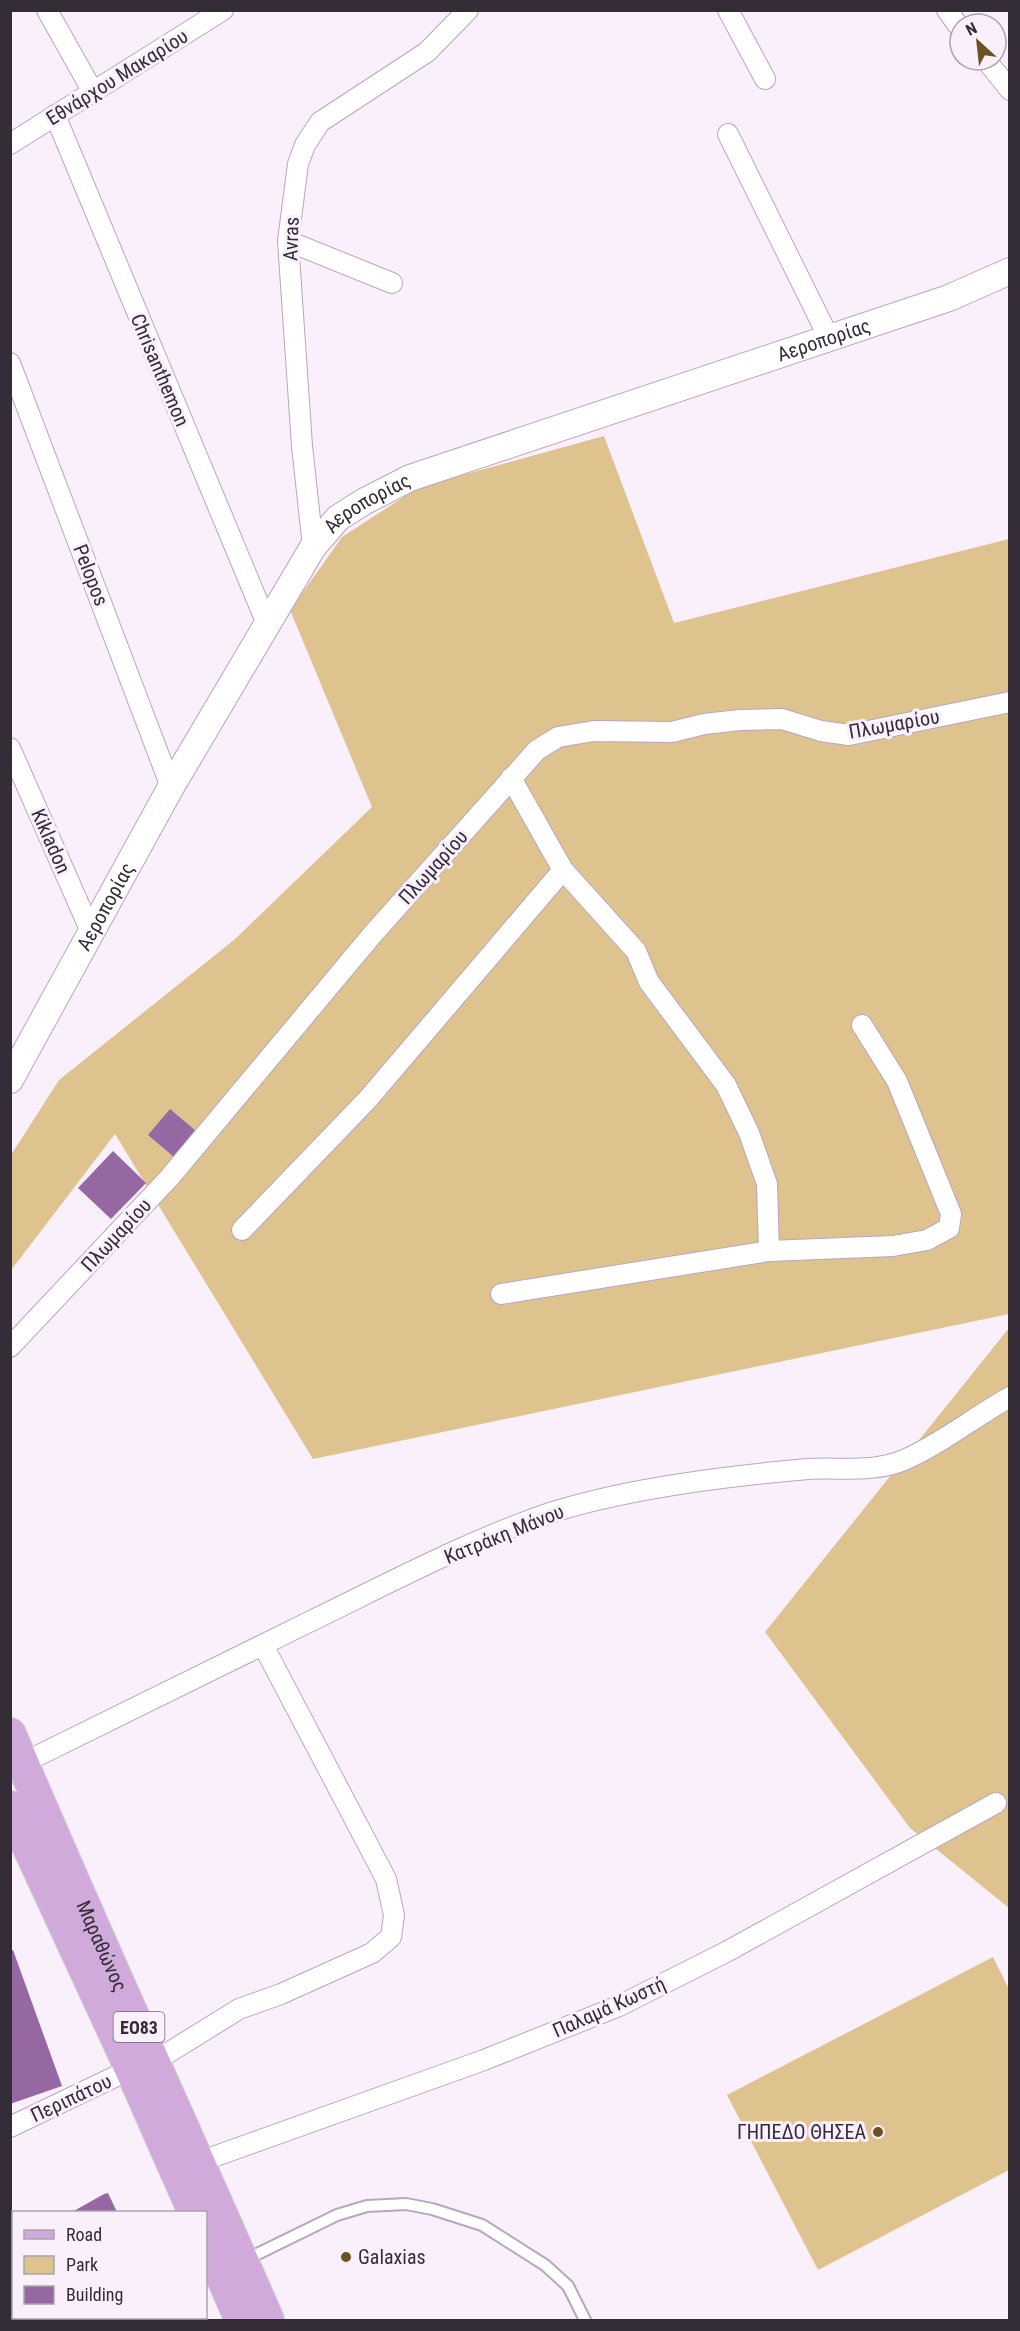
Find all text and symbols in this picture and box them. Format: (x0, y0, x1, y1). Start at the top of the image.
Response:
north arrow (948, 12, 1008, 72)
text: N (963, 18, 980, 40)
street label: Εθνάρχου Μακαρίου (42, 24, 192, 130)
street label: Avras (278, 217, 304, 261)
street label: Chrisanthemon (126, 310, 194, 430)
street label: Αεροπορίας (774, 313, 873, 367)
street label: Αεροπορίας (319, 468, 414, 538)
street label: Pelopos (68, 541, 114, 609)
street label: Πλωμαρίου (847, 704, 941, 744)
street label: Kikladon (26, 805, 76, 877)
street label: Πλωμαρίου (393, 825, 473, 909)
street label: Αεροπορίας (72, 858, 139, 955)
street label: Πλωμαρίου (76, 1193, 156, 1277)
street label: Κατράκη Μάνου (441, 1499, 567, 1569)
street label: Μαραθώνος (71, 1897, 133, 1995)
street label: Παλαμά Κωστή (549, 1971, 669, 2043)
road number: ΕΟ83 (114, 2012, 164, 2042)
street label: Περιπάτου (27, 2069, 115, 2127)
place label: ΓΗΠΕΔΟ ΘΗΣΕΑ (737, 2120, 866, 2144)
marker: ΓΗΠΕΔΟ ΘΗΣΕΑ (871, 2125, 885, 2139)
legend (12, 2211, 207, 2319)
text: Road (66, 2224, 102, 2245)
place label: Galaxias (358, 2245, 426, 2269)
marker: Galaxias (339, 2250, 353, 2264)
text: Park (66, 2254, 98, 2275)
text: Building (66, 2284, 123, 2305)

